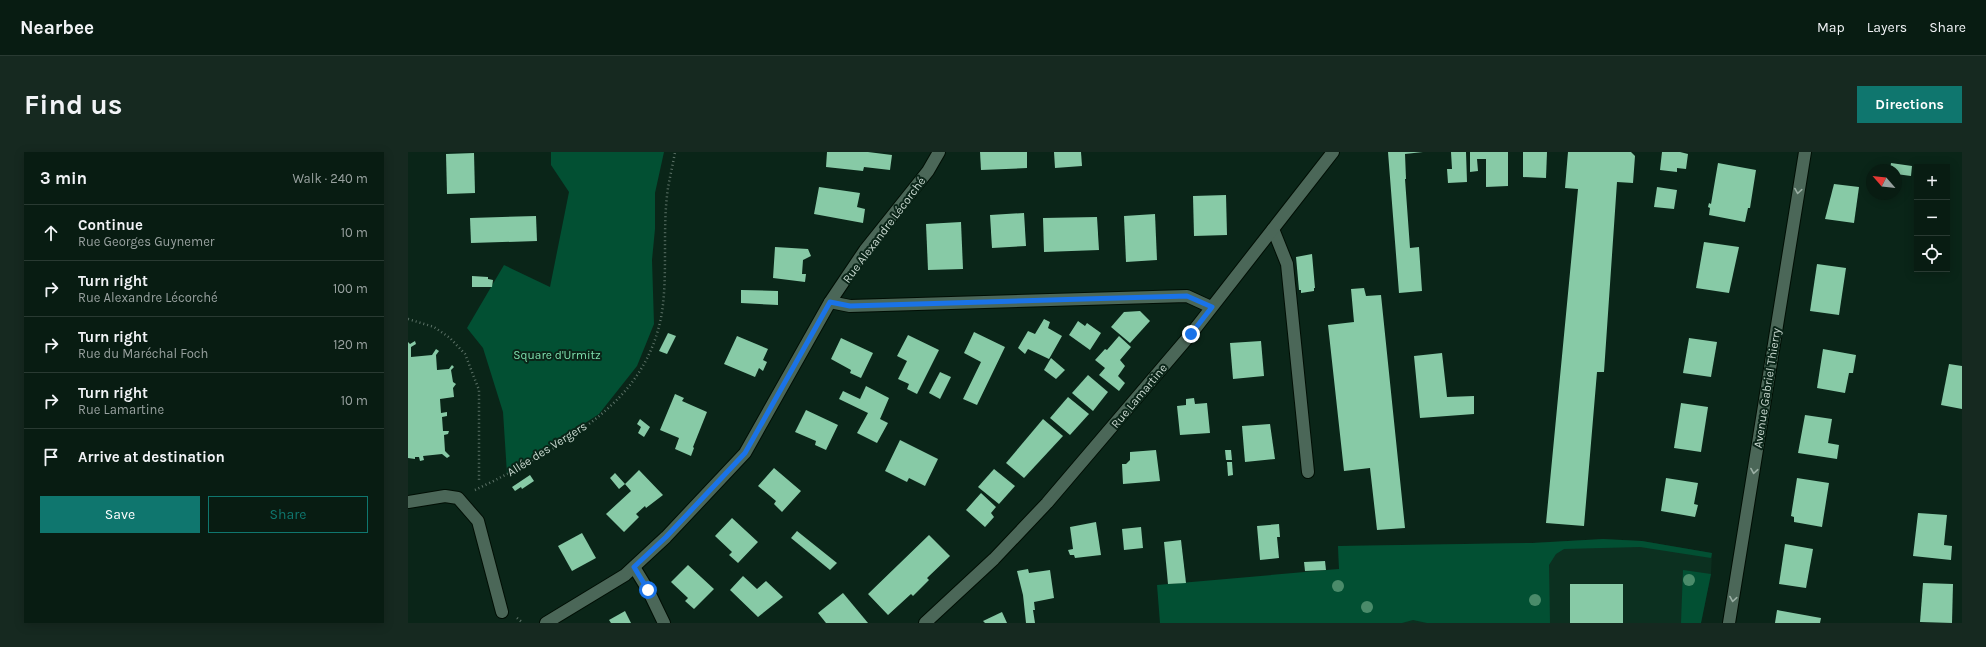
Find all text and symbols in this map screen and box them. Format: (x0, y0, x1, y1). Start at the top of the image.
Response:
text: Nearbee (20, 17, 94, 39)
text: Map (1817, 19, 1845, 36)
text: Layers (1867, 19, 1907, 36)
text: Share (1929, 19, 1966, 36)
button: Directions (1857, 86, 1962, 123)
text: Find us (24, 88, 123, 121)
north arrow (1866, 164, 1902, 200)
map controls (1914, 164, 1950, 272)
button: + (1914, 164, 1950, 200)
text: 3 min (40, 168, 87, 188)
text: Walk · 240 m (292, 171, 368, 186)
street label: Rue Alexandre Lécorché (840, 174, 928, 286)
one-way arrow (1795, 187, 1803, 194)
button: − (1914, 200, 1950, 236)
text: Continue (78, 216, 143, 234)
icon: ahead (40, 222, 62, 244)
text: 10 m (341, 225, 368, 240)
text: Rue Georges Guynemer (78, 234, 215, 249)
button: locate (1914, 236, 1950, 272)
text: Turn right (78, 272, 148, 290)
icon: right (40, 278, 62, 300)
text: 100 m (333, 281, 368, 296)
text: Rue Alexandre Lécorché (78, 290, 218, 305)
route end (1182, 325, 1200, 343)
street label: Avenue Gabriel Thierry (1751, 327, 1783, 449)
text: Turn right (78, 328, 148, 346)
icon: right (40, 334, 62, 356)
text: 120 m (333, 337, 368, 352)
text: Rue du Maréchal Foch (78, 346, 208, 361)
park label: Square d'Urmitz (513, 348, 601, 362)
street label: Rue Lamartine (1108, 361, 1170, 431)
text: Turn right (78, 384, 148, 402)
icon: right (40, 390, 62, 412)
text: 10 m (341, 393, 368, 408)
text: Rue Lamartine (78, 402, 164, 417)
street label: Allée des Vergers (504, 419, 590, 479)
icon: arrive (40, 446, 62, 468)
text: Arrive at destination (78, 448, 225, 466)
one-way arrow (1750, 468, 1758, 474)
button: Save (40, 496, 200, 533)
button: Share (208, 496, 368, 533)
route start (639, 581, 657, 599)
one-way arrow (1729, 596, 1738, 602)

